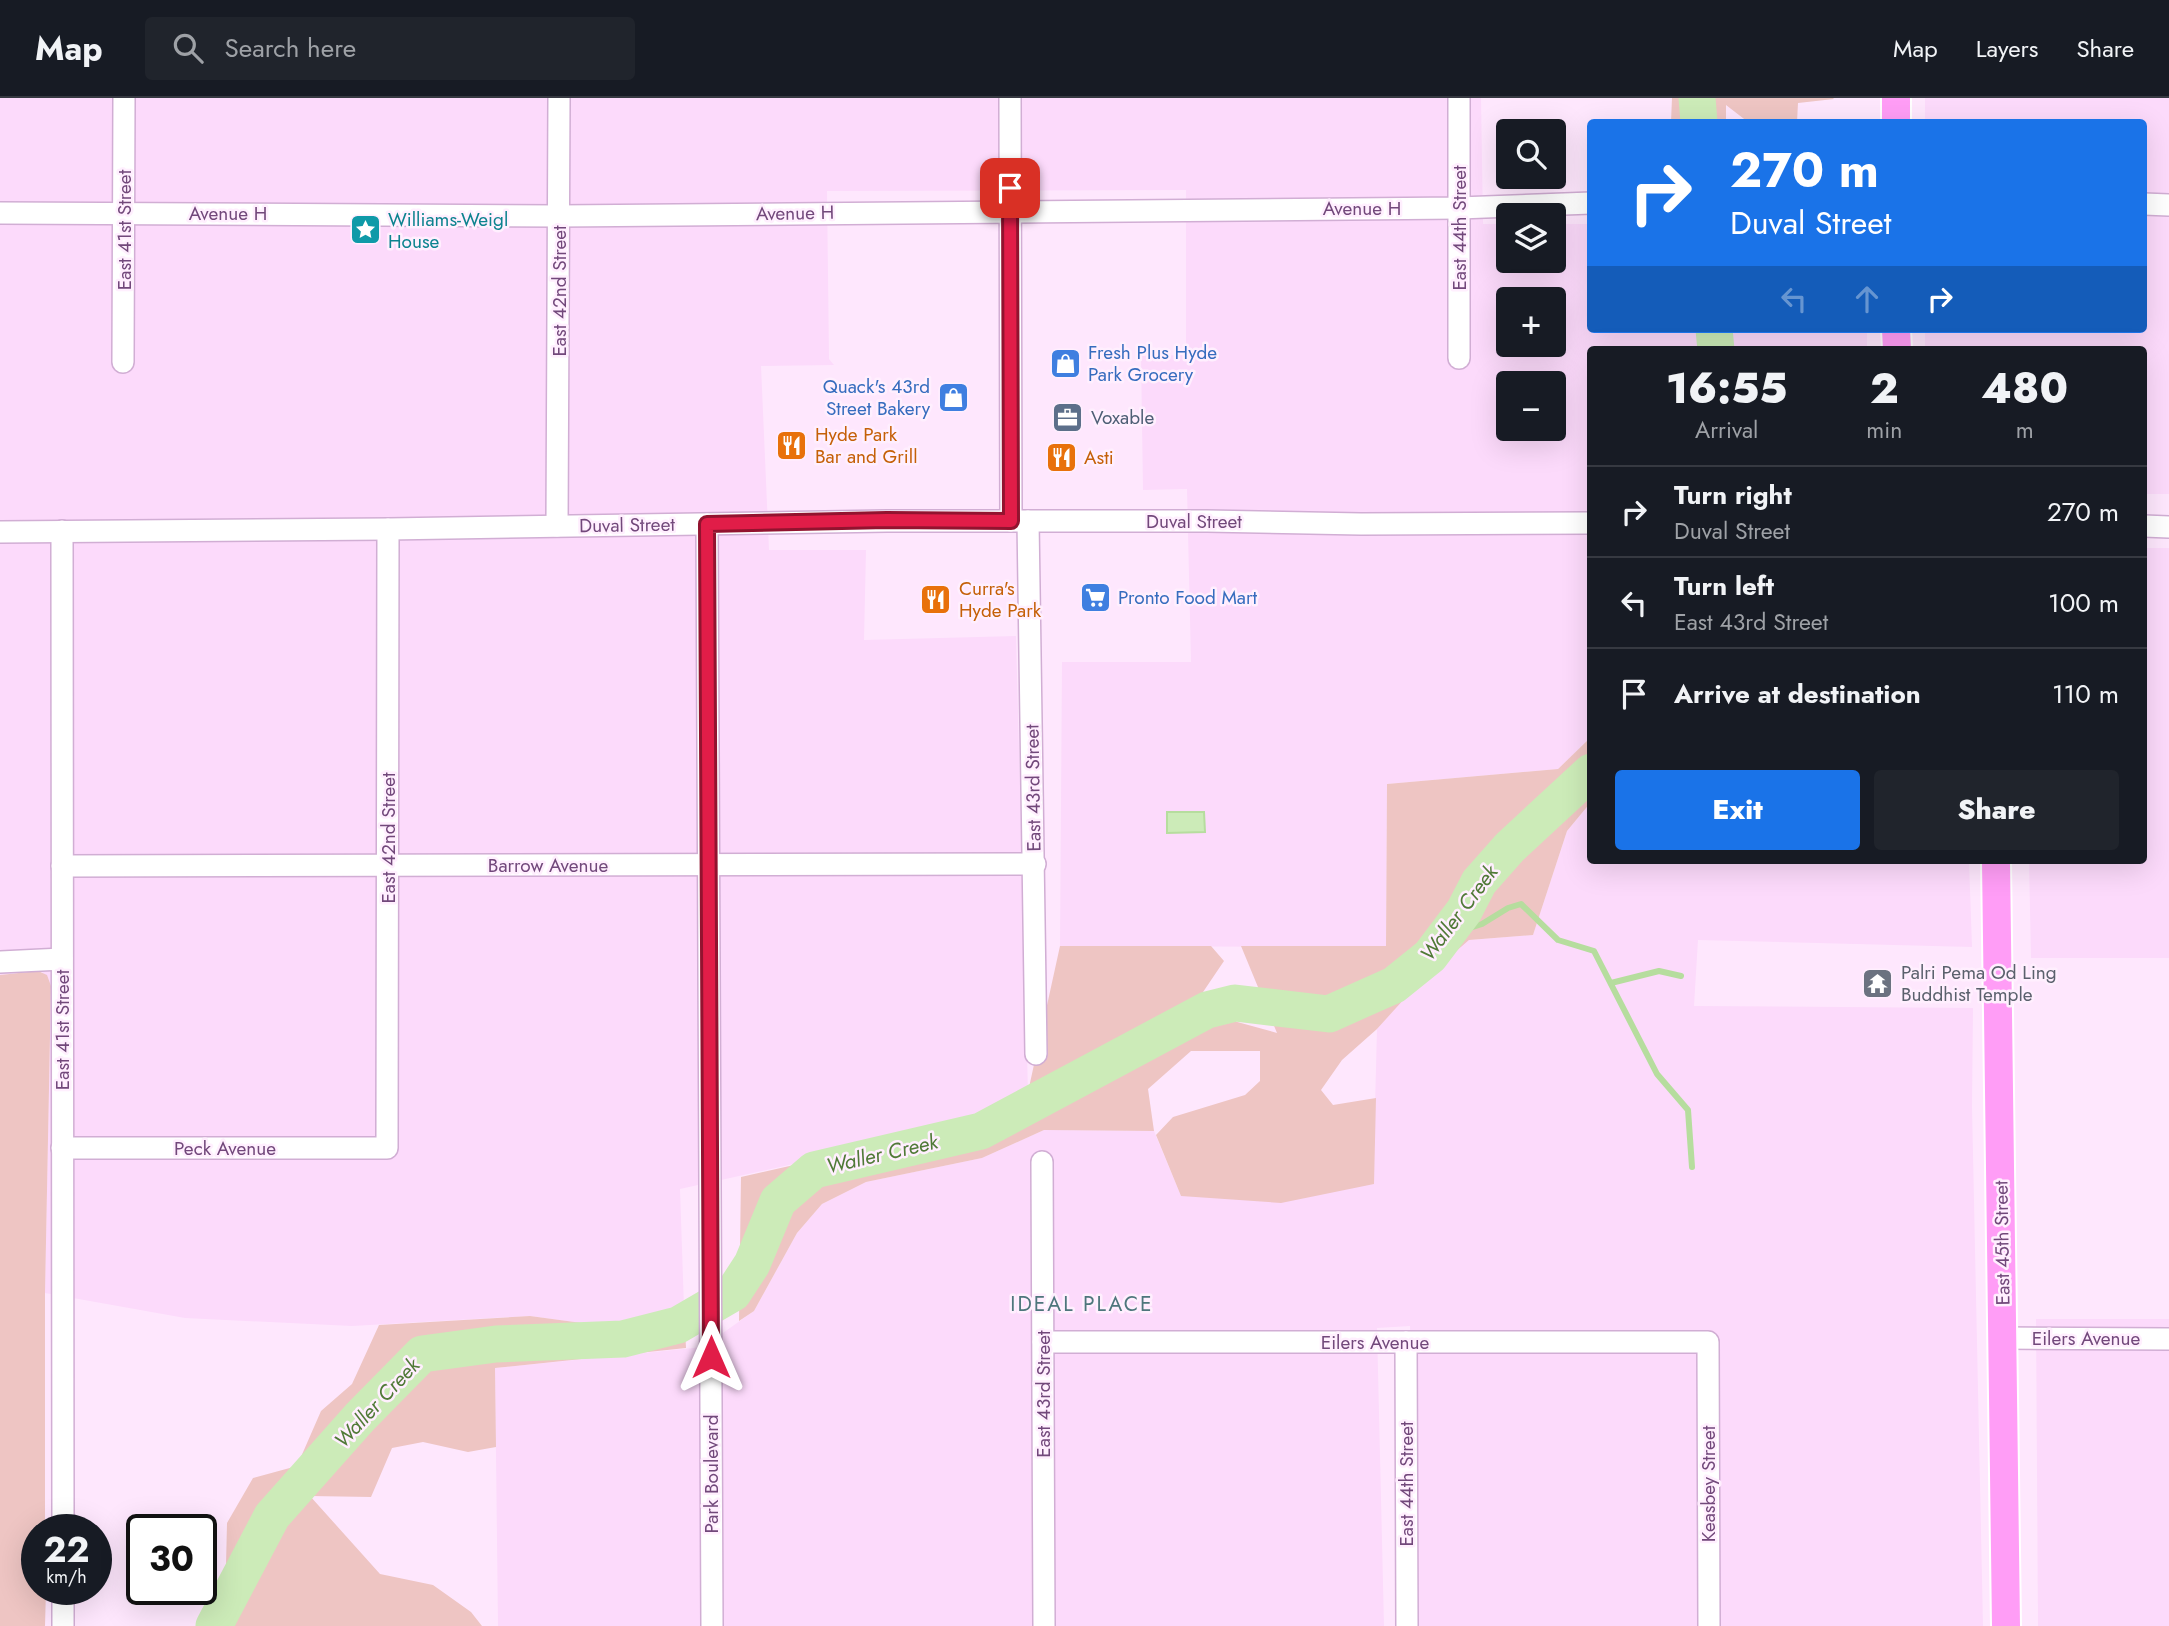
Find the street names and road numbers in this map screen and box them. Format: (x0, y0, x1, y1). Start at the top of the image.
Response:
street label: East 44th Street (1446, 165, 1473, 291)
street label: East 41st Street (111, 169, 138, 290)
street label: Avenue H (1323, 195, 1401, 222)
street label: Avenue H (756, 199, 834, 227)
street label: Avenue H (189, 200, 267, 227)
street label: East 42nd Street (546, 225, 573, 357)
street label: Duval Street (1146, 508, 1242, 535)
street label: Duval Street (579, 511, 676, 539)
street label: East 43rd Street (1018, 724, 1048, 852)
street label: East 42nd Street (375, 772, 402, 904)
street label: Barrow Avenue (488, 852, 608, 879)
street label: East 41st Street (49, 969, 76, 1090)
street label: Peck Avenue (174, 1135, 276, 1162)
street label: East 45th Street (1987, 1180, 2017, 1306)
street label: Eilers Avenue (2032, 1325, 2141, 1352)
street label: Eilers Avenue (1321, 1329, 1430, 1356)
street label: East 43rd Street (1030, 1330, 1057, 1458)
street label: Park Boulevard (698, 1414, 725, 1534)
street label: East 44th Street (1393, 1421, 1420, 1547)
street label: Keasbey Street (1695, 1425, 1722, 1542)

